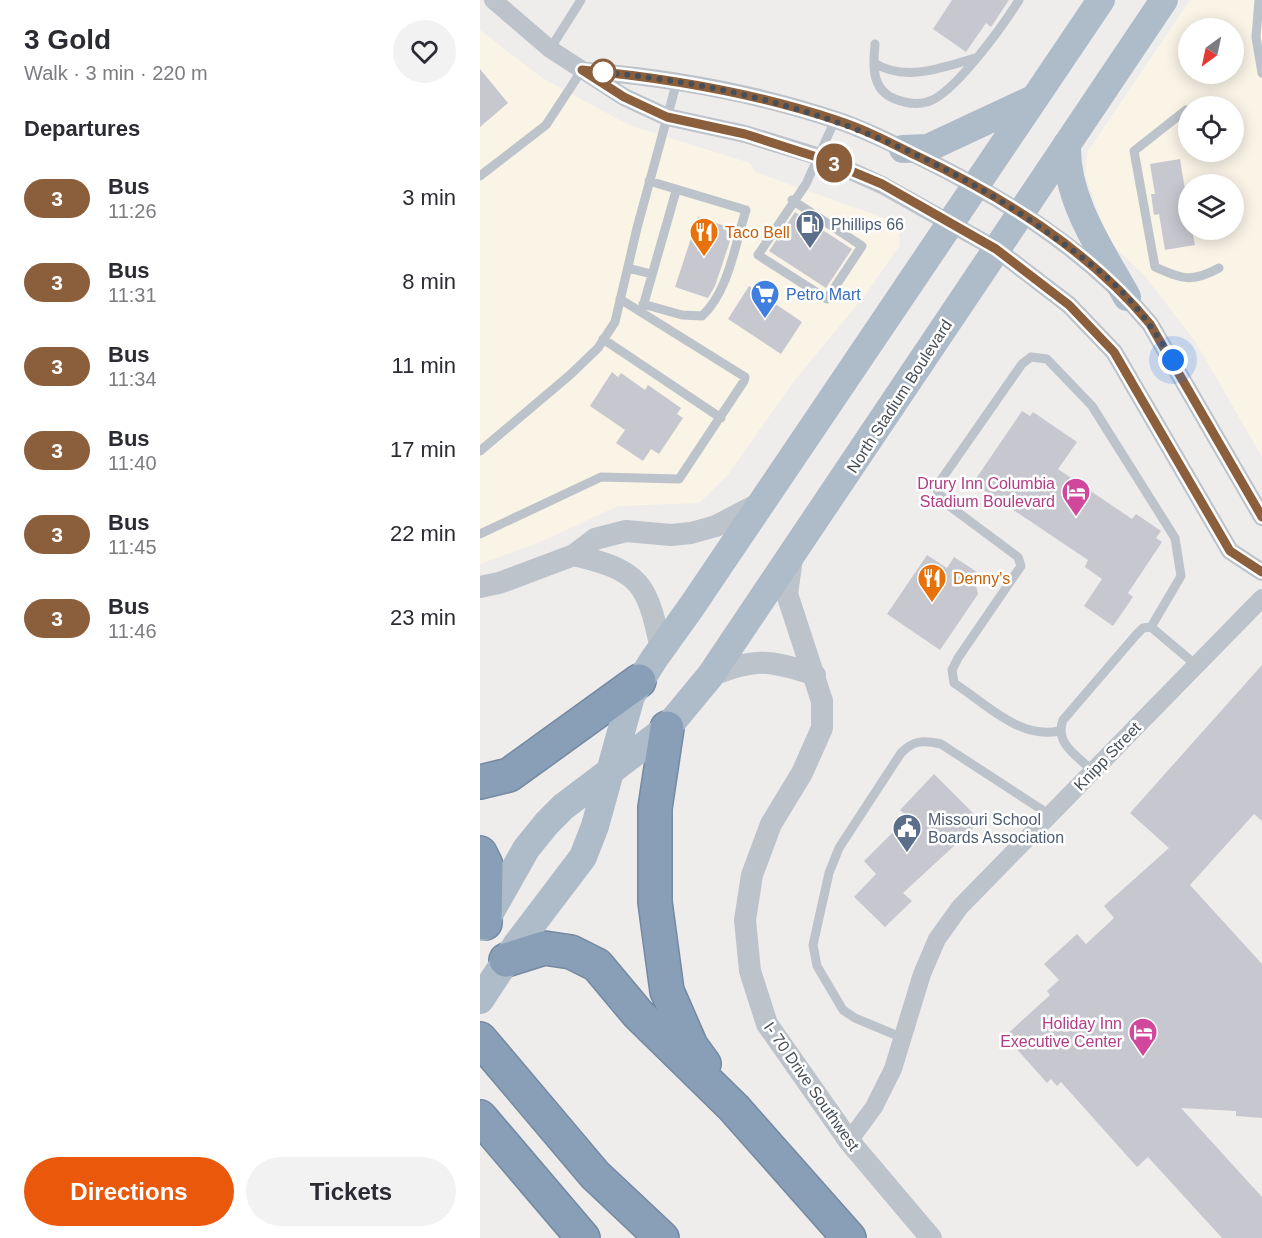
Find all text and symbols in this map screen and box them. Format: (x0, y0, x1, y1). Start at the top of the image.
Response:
north arrow (1178, 18, 1244, 84)
map controls (1178, 18, 1244, 240)
button: heart (393, 20, 456, 83)
text: 3 Gold (24, 24, 111, 55)
unlabelled marker (590, 59, 616, 85)
text: Walk · 3 min · 220 m (24, 62, 208, 84)
button: locate (1178, 96, 1244, 162)
text: Departures (24, 116, 140, 141)
line badge: 3 (814, 144, 854, 182)
text: 3 (828, 152, 840, 175)
text: Bus (108, 174, 150, 199)
button: layers (1178, 174, 1244, 240)
text: 3 min (402, 185, 456, 210)
text: 3 (51, 187, 63, 210)
text: 11:26 (108, 200, 157, 222)
fuel station icon: Phillips 66 (794, 208, 826, 250)
restaurant icon: Taco Bell (688, 216, 720, 258)
place label: Phillips 66 (831, 216, 904, 233)
place label: Taco Bell (725, 224, 790, 241)
text: Bus (108, 258, 150, 283)
text: 8 min (402, 269, 456, 294)
text: 3 (51, 271, 63, 294)
supermarket icon: Petro Mart (749, 278, 781, 320)
text: 11:31 (108, 284, 157, 306)
place label: Petro Mart (786, 286, 861, 303)
street label: North Stadium Boulevard (844, 317, 955, 476)
text: Bus (108, 342, 150, 367)
your location (1158, 345, 1188, 375)
text: 11 min (392, 353, 456, 378)
text: 3 (51, 355, 63, 378)
text: 11:34 (108, 368, 157, 390)
text: Bus (108, 426, 150, 451)
text: 17 min (390, 437, 456, 462)
text: 3 (51, 439, 63, 462)
text: 11:40 (108, 452, 157, 474)
place label: Drury Inn Columbia Stadium Boulevard (917, 475, 1055, 510)
hotel icon: Drury Inn Columbia Stadium Boulevard (1060, 476, 1092, 518)
text: Bus (108, 510, 150, 535)
text: 22 min (390, 521, 456, 546)
text: 3 (51, 523, 63, 546)
text: 11:45 (108, 536, 157, 558)
restaurant icon: Denny's (916, 562, 948, 604)
place label: Denny's (953, 570, 1010, 587)
text: Bus (108, 594, 150, 619)
text: 23 min (390, 605, 456, 630)
text: 3 (51, 607, 63, 630)
text: 11:46 (108, 620, 157, 642)
street label: Knipp Street (1071, 718, 1144, 794)
place label: Missouri School Boards Association (928, 811, 1064, 846)
public building icon: Missouri School Boards Association (891, 812, 923, 854)
place label: Holiday Inn Executive Center (1000, 1015, 1123, 1050)
hotel icon: Holiday Inn Executive Center (1127, 1016, 1159, 1058)
street label: I- 70 Drive Southwest (761, 1019, 863, 1154)
button: Directions (24, 1157, 234, 1226)
button: Tickets (246, 1157, 456, 1226)

